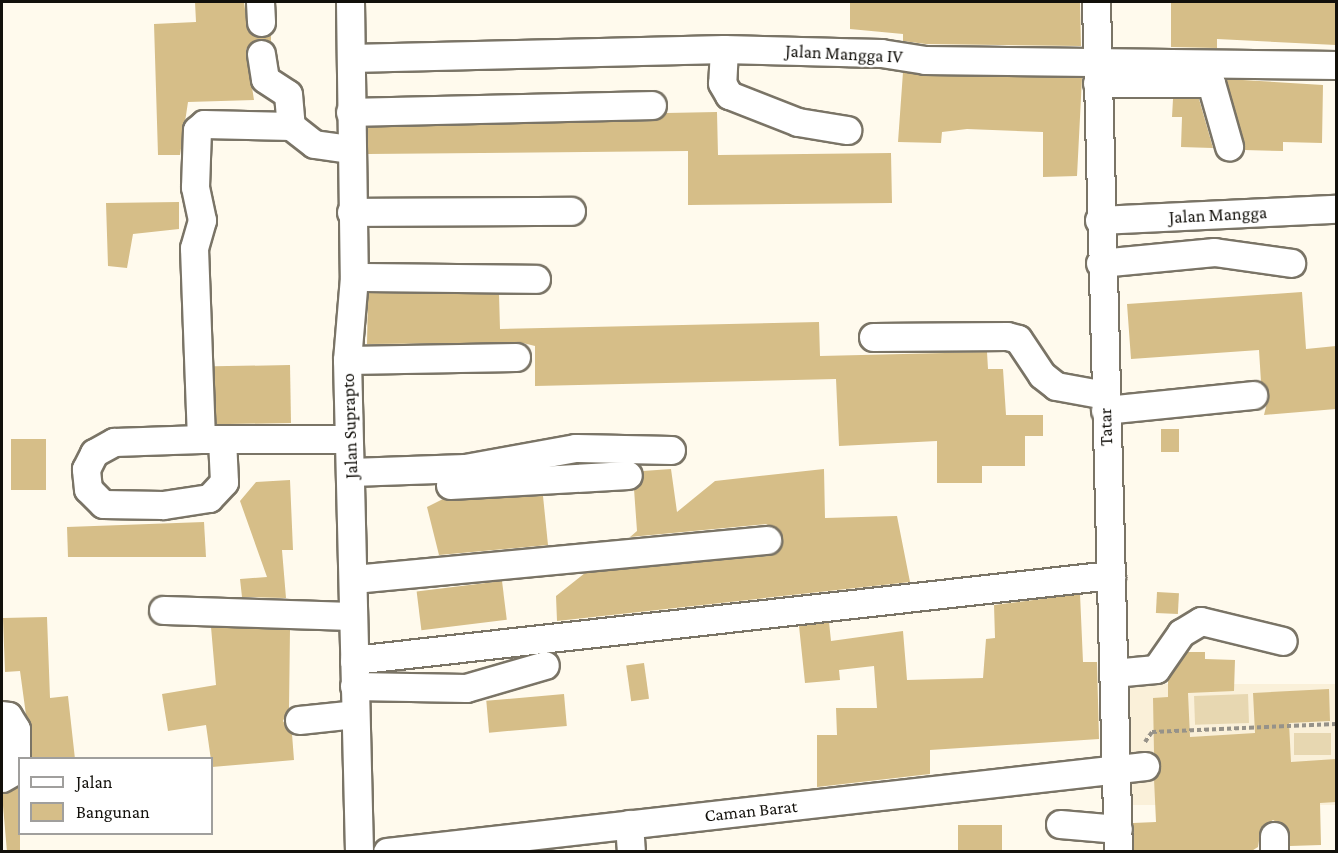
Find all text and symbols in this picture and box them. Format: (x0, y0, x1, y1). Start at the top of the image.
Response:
street label: Jalan Mangga IV (785, 40, 903, 68)
street label: Jalan Mangga (1168, 202, 1268, 228)
street label: Jalan Suprapto (337, 373, 363, 479)
street label: Tatar (1095, 408, 1117, 446)
legend (18, 757, 213, 835)
text: Jalan (76, 772, 112, 792)
street label: Caman Barat (704, 795, 798, 827)
text: Bangunan (76, 802, 150, 822)

